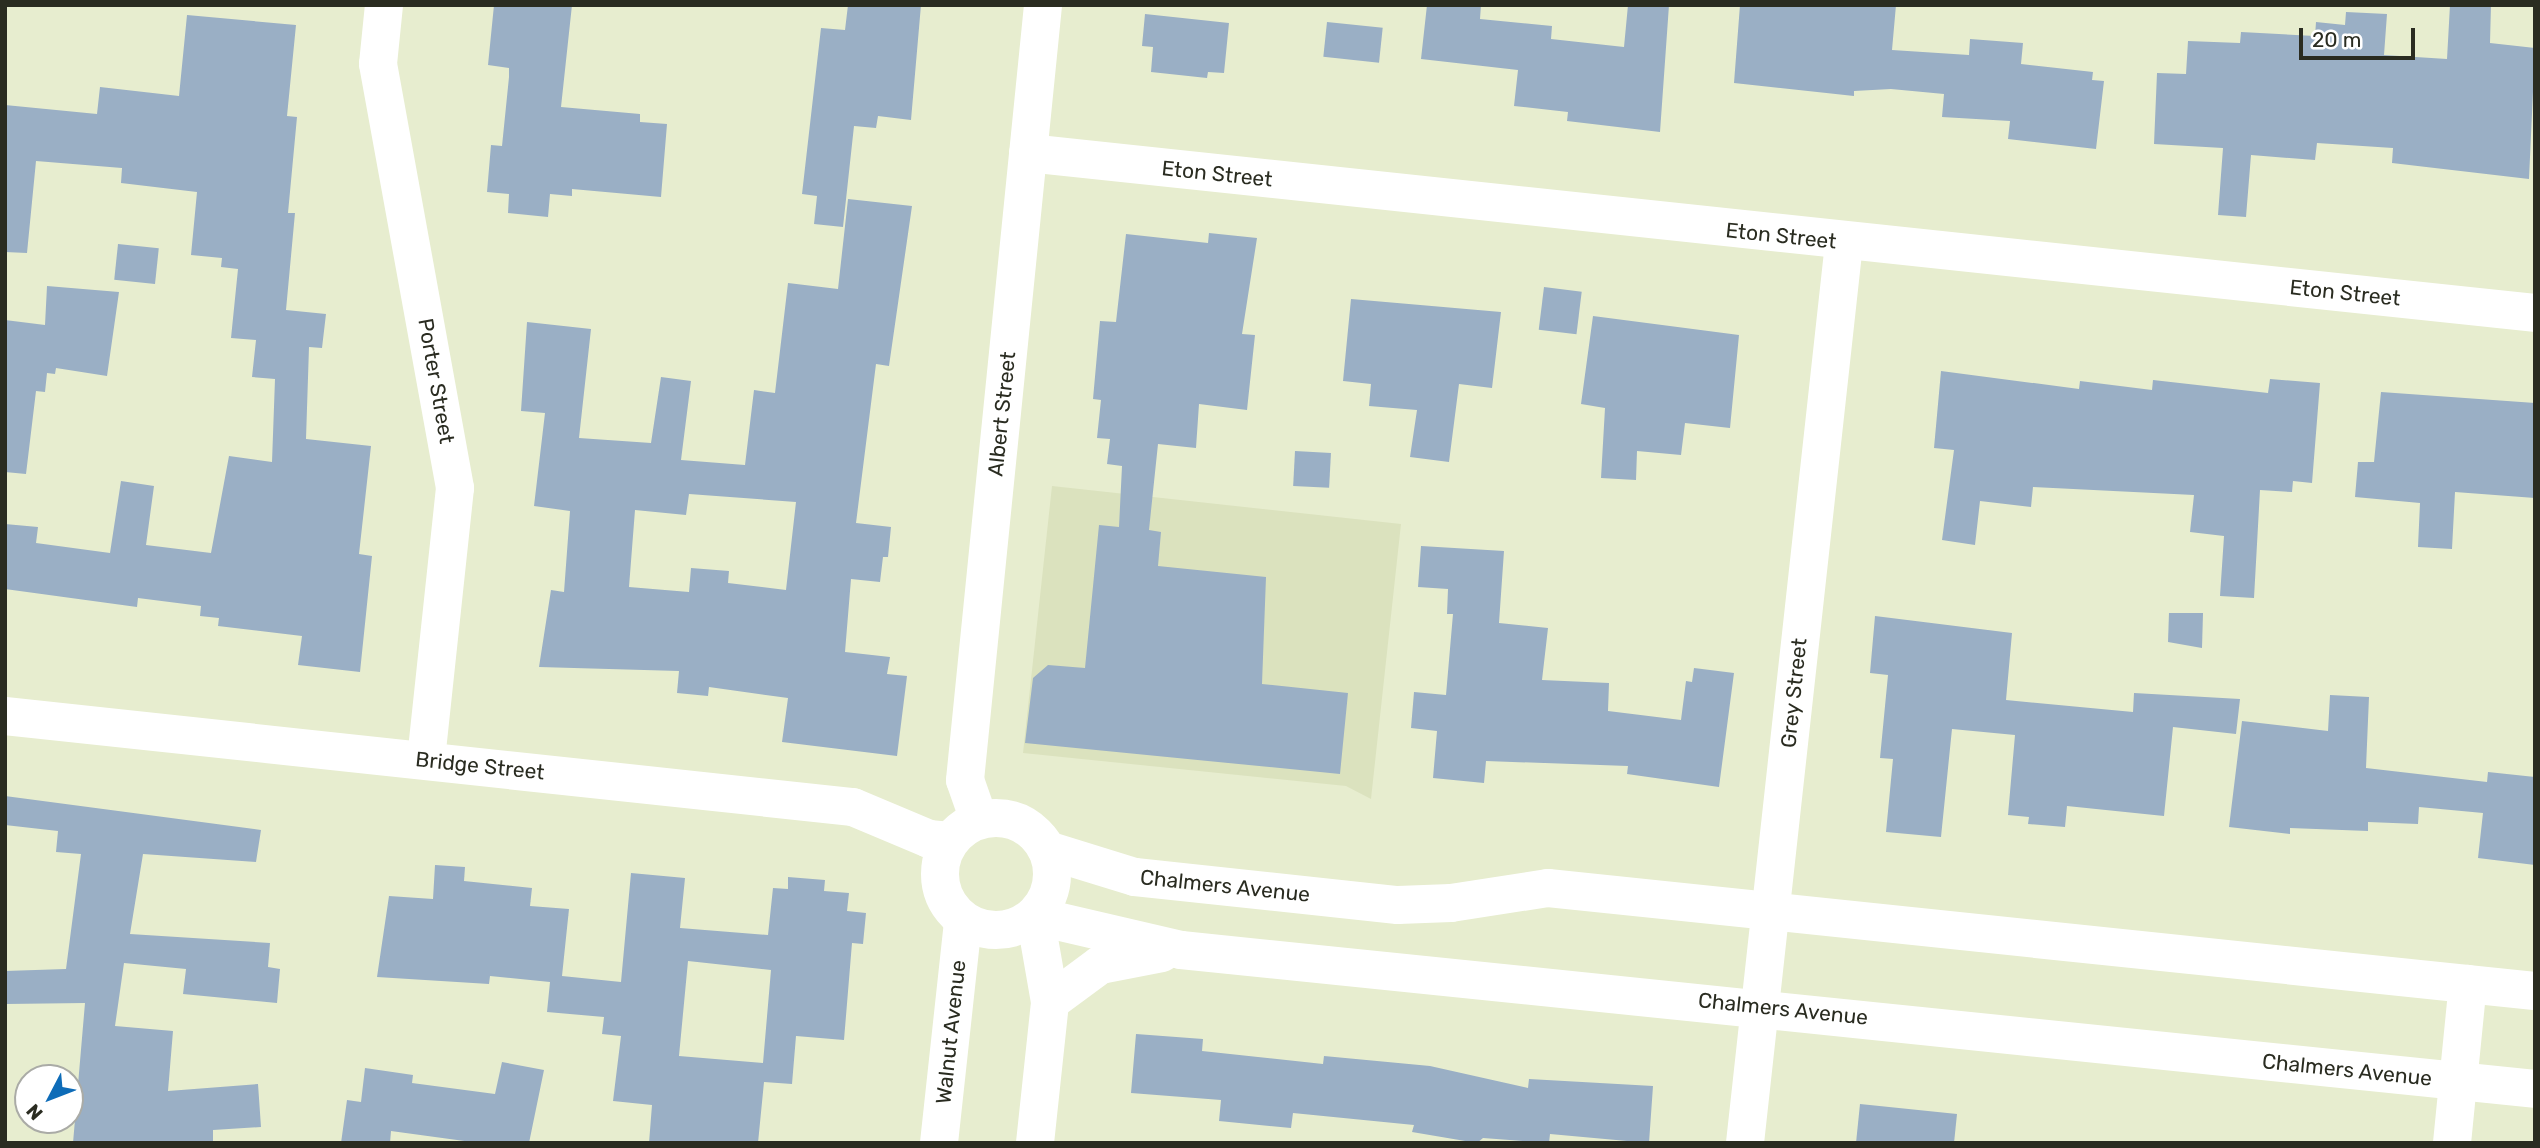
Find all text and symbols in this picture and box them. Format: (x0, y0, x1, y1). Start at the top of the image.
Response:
scale bar (2302, 14, 2418, 58)
text: 20 m (2312, 27, 2361, 52)
street label: Eton Street (1160, 156, 1274, 192)
street label: Eton Street (1724, 218, 1838, 254)
street label: Eton Street (2288, 275, 2402, 311)
street label: Porter Street (413, 316, 459, 446)
street label: Albert Street (983, 350, 1021, 478)
street label: Grey Street (1776, 637, 1812, 749)
street label: Bridge Street (414, 747, 546, 785)
street label: Chalmers Avenue (1139, 865, 1311, 907)
street label: Walnut Avenue (931, 958, 971, 1106)
street label: Chalmers Avenue (1697, 988, 1869, 1030)
street label: Chalmers Avenue (2261, 1049, 2433, 1091)
north arrow (14, 1064, 84, 1134)
text: N (21, 1099, 48, 1125)

